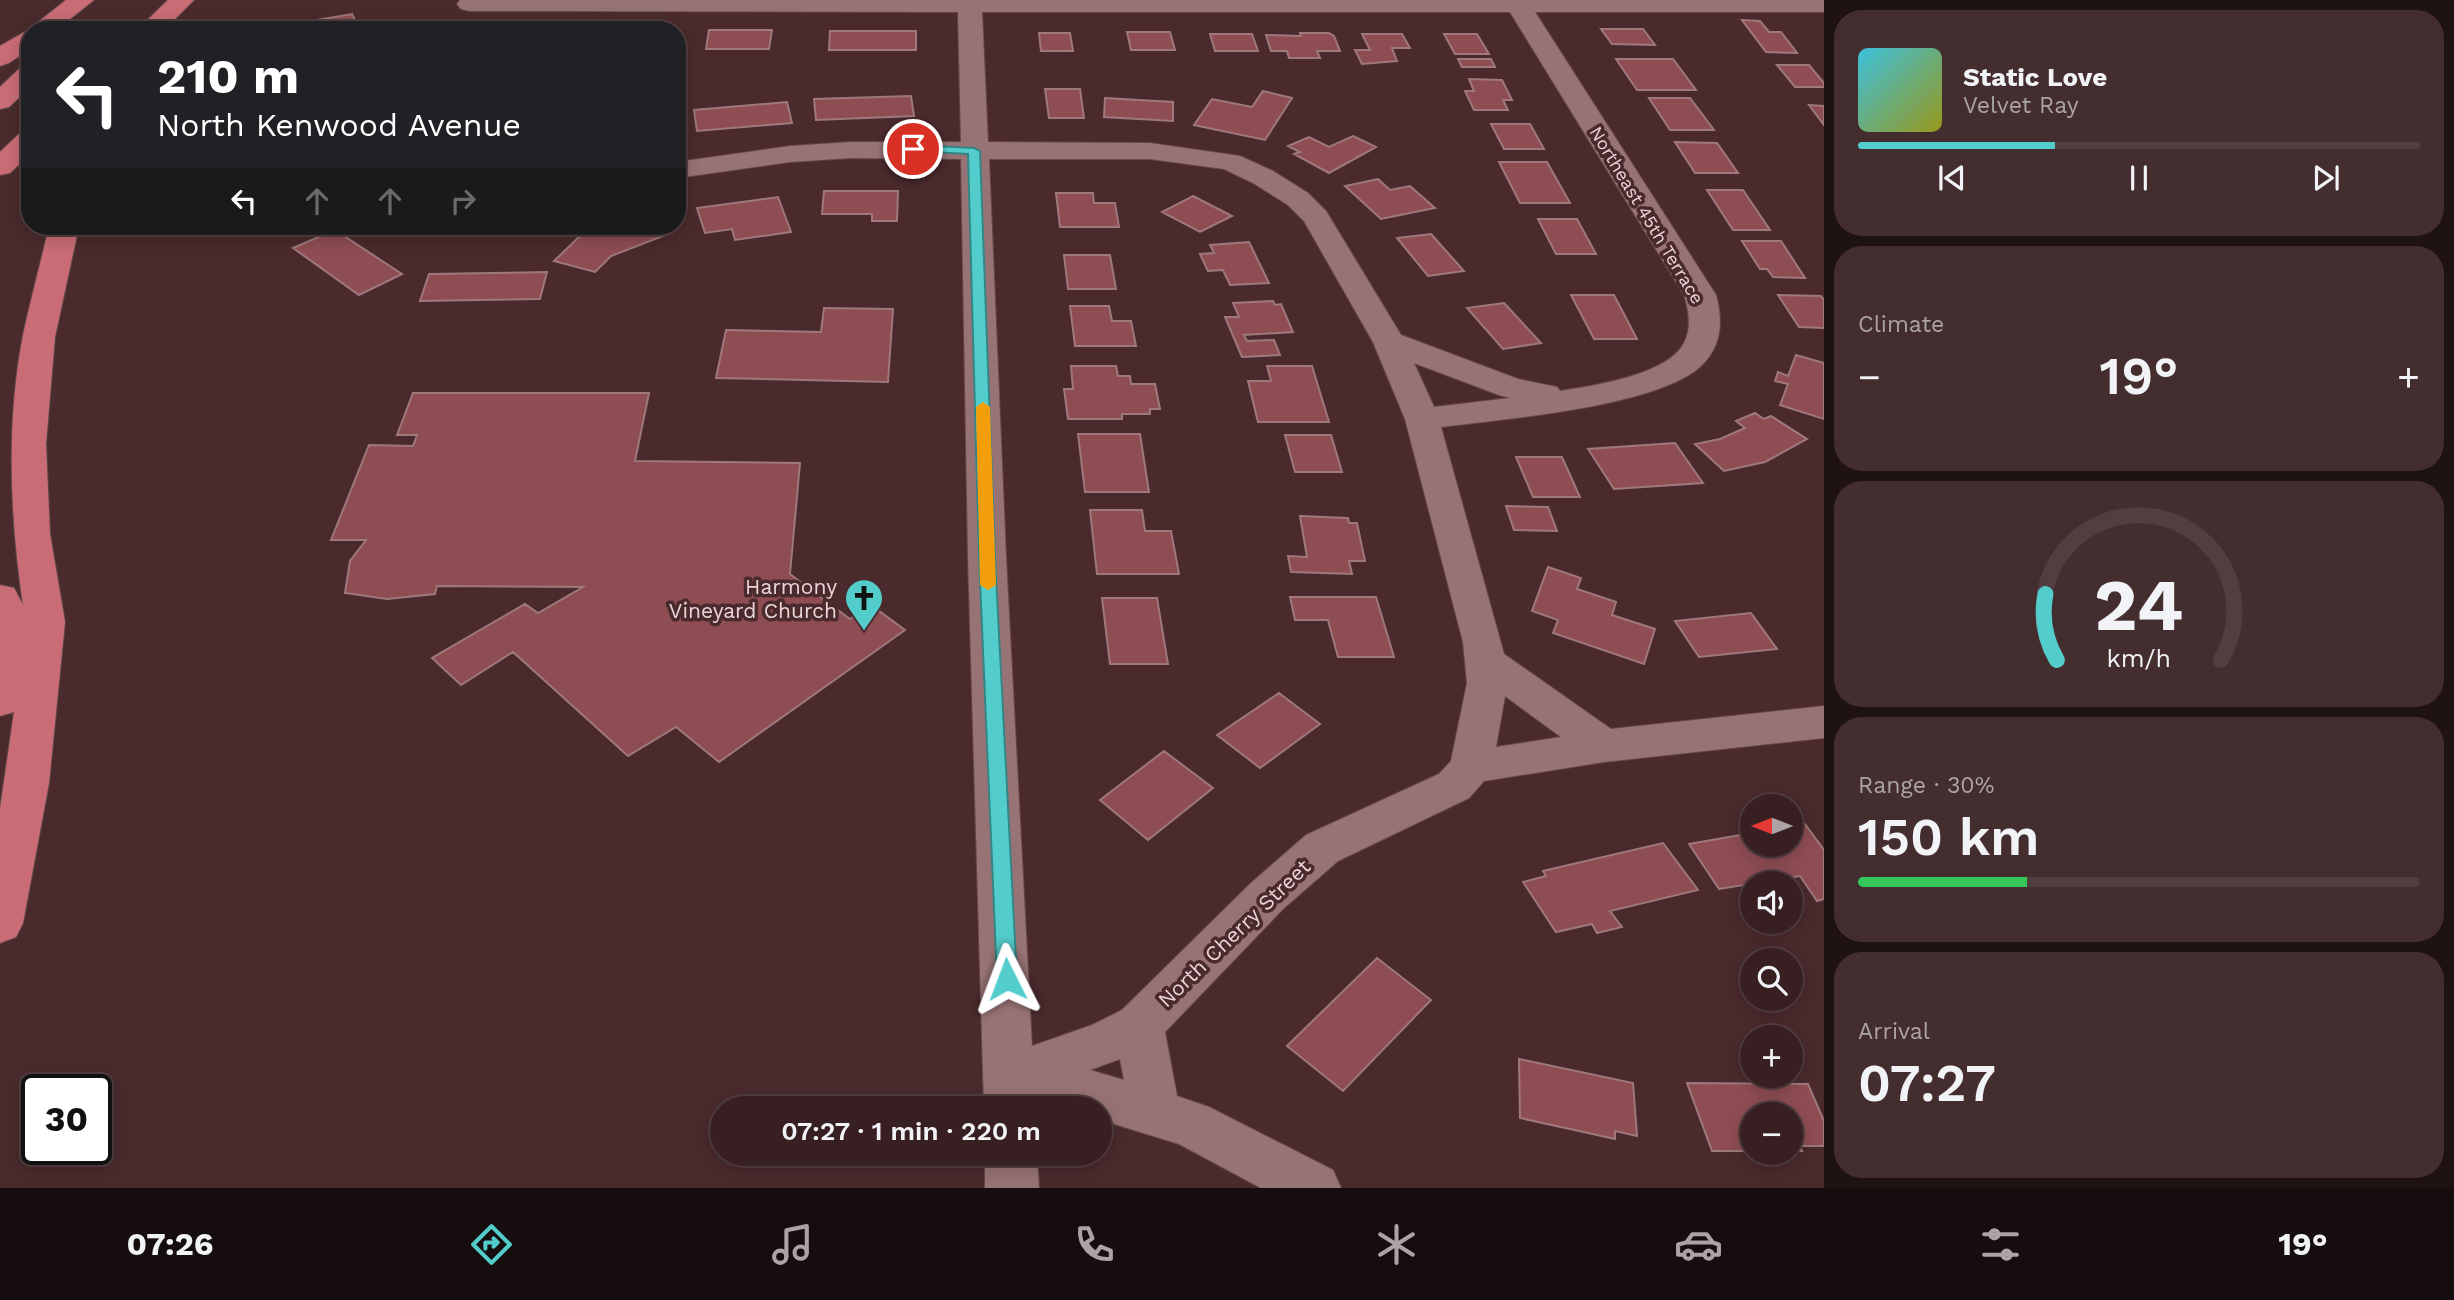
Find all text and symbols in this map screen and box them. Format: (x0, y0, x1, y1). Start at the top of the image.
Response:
text: 210 m (157, 47, 299, 105)
icon: left (42, 49, 133, 140)
text: Static Love (1963, 62, 2107, 92)
text: Velvet Ray (1963, 92, 2079, 119)
text: North Kenwood Avenue (157, 106, 521, 144)
pin (883, 119, 943, 179)
street label: Northeast 45th Terrace (1586, 122, 1708, 308)
icon: arrive (894, 130, 932, 168)
icon: previous (1933, 159, 1971, 197)
icon: pause (2120, 159, 2158, 197)
icon: next (2307, 159, 2345, 197)
icon: left (225, 182, 263, 220)
icon: ahead (298, 182, 336, 220)
icon: ahead (371, 182, 409, 220)
icon: right (444, 182, 482, 220)
text: Climate (1858, 311, 1944, 338)
text: 19° (2100, 346, 2178, 407)
text: − (1858, 355, 1881, 399)
text: + (2397, 355, 2420, 399)
text: 24 (2094, 562, 2184, 648)
place label: Harmony Vineyard Church (669, 574, 837, 623)
church icon: Harmony Vineyard Church (843, 577, 885, 632)
text: km/h (2107, 644, 2171, 673)
text: Range · 30% (1858, 772, 1994, 799)
north arrow (1740, 794, 1802, 858)
map controls (1740, 794, 1803, 1165)
text: 150 km (1858, 807, 2039, 868)
street label: North Cherry Street (1153, 854, 1316, 1012)
button: sound (1740, 871, 1803, 934)
position arrow (970, 942, 1044, 1016)
button: search (1740, 948, 1803, 1011)
text: Arrival (1858, 1018, 1930, 1045)
button: + (1740, 1025, 1803, 1088)
text: 07:27 (1858, 1053, 1996, 1114)
speed limit sign: 30 (21, 1074, 112, 1165)
button: − (1740, 1102, 1803, 1165)
text: 07:27 · 1 min · 220 m (781, 1116, 1041, 1146)
icon: directions (467, 1220, 516, 1269)
icon: music (768, 1220, 817, 1269)
icon: phone (1070, 1220, 1119, 1269)
icon: climate (1372, 1220, 1421, 1269)
icon: car (1674, 1220, 1723, 1269)
icon: filters (1976, 1220, 2025, 1269)
text: 07:26 (126, 1225, 214, 1263)
text: 19° (2278, 1225, 2328, 1263)

